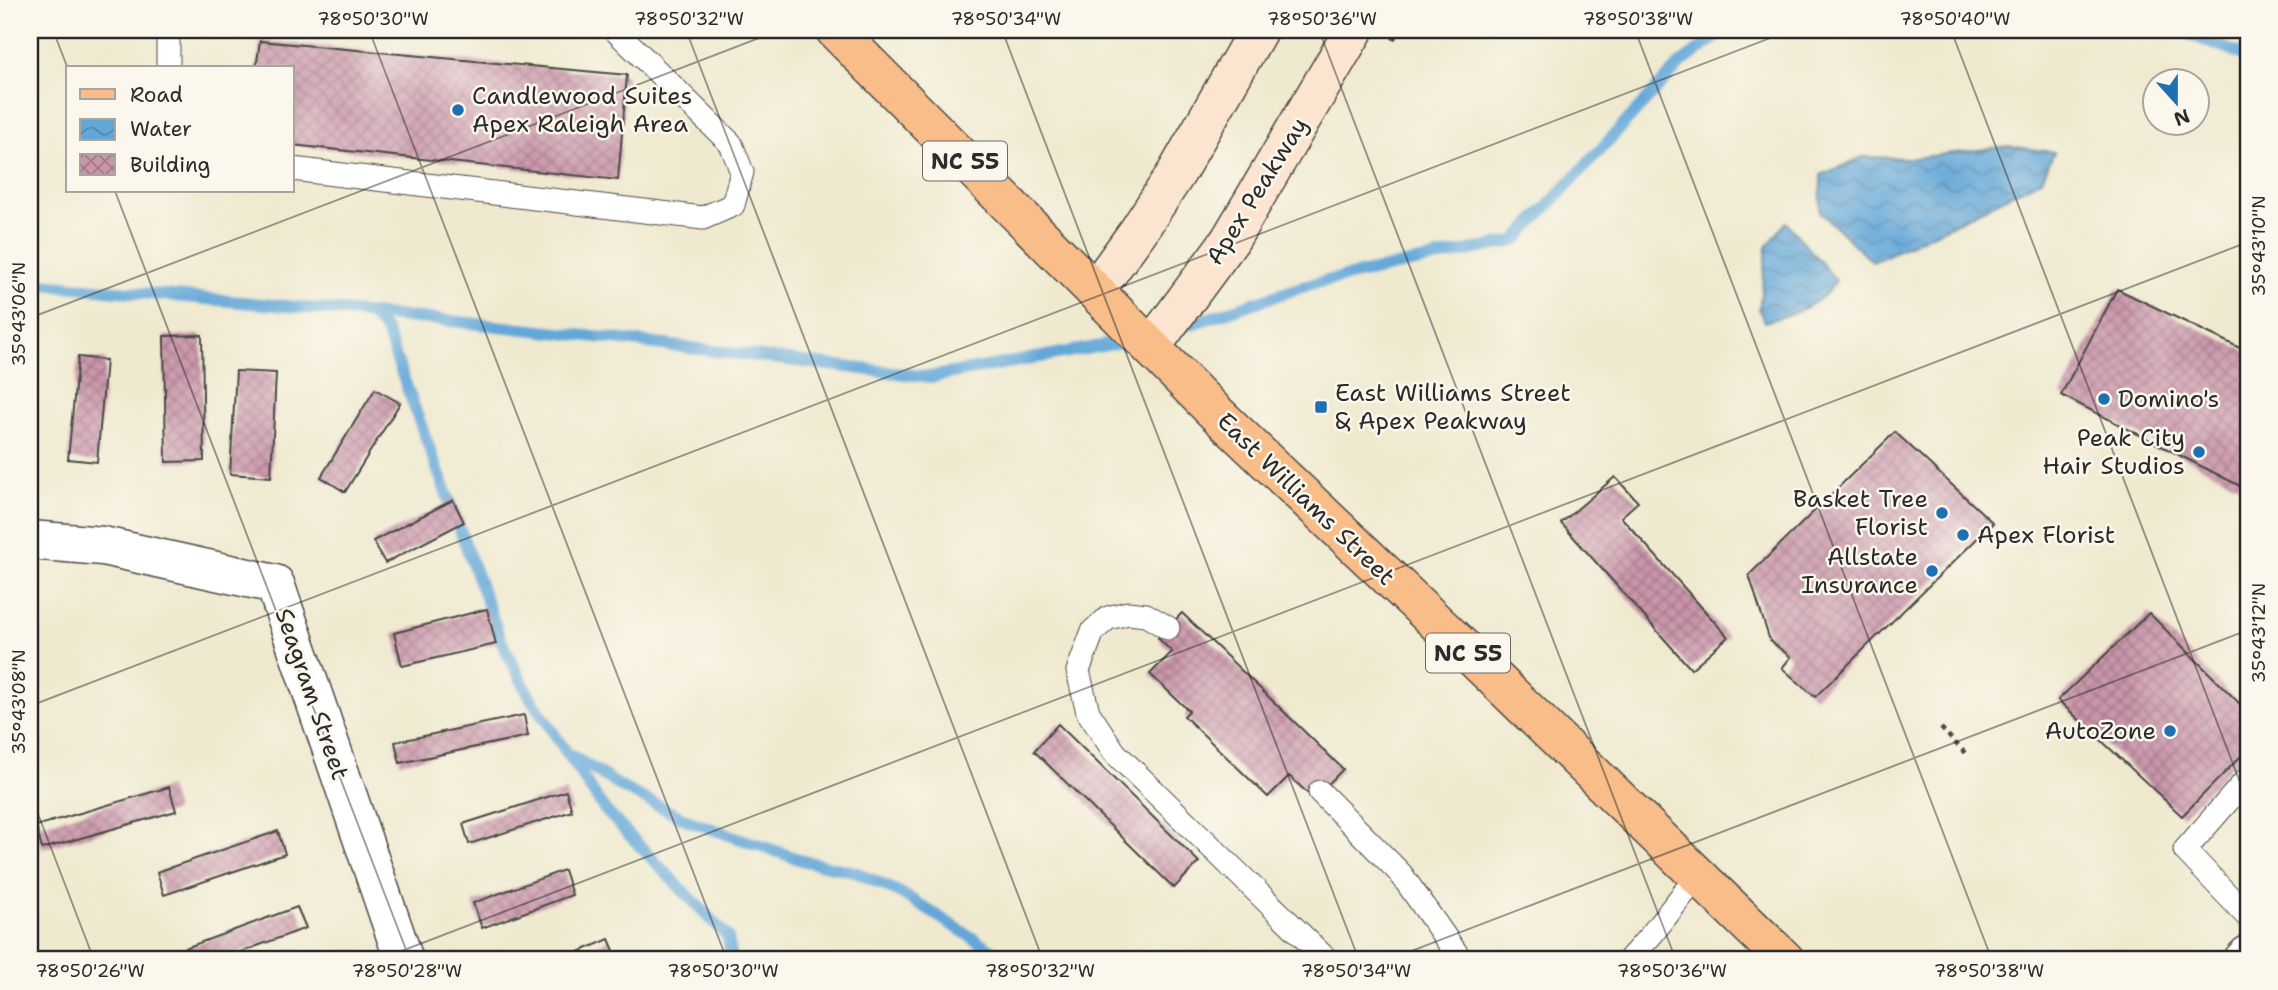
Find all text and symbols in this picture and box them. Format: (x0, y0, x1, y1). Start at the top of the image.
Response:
text: 78°50'30"W (317, 7, 429, 31)
text: 78°50'32"W (634, 7, 744, 31)
text: 78°50'34"W (951, 7, 1061, 31)
text: 78°50'36"W (1267, 7, 1377, 31)
text: 78°50'38"W (1583, 7, 1693, 31)
text: 78°50'40"W (1899, 7, 2011, 31)
legend (66, 66, 294, 192)
north arrow (2142, 66, 2212, 136)
place label: Candlewood Suites Apex Raleigh Area (472, 80, 692, 140)
text: Road (130, 81, 183, 109)
marker: Candlewood Suites Apex Raleigh Area (450, 102, 466, 118)
text: N (2170, 103, 2193, 132)
street label: Apex Peakway (1199, 111, 1315, 271)
text: Water (130, 115, 192, 143)
road number: NC 55 (923, 142, 1007, 180)
text: Building (130, 151, 210, 179)
text: 35°43'10"N (2247, 195, 2271, 297)
text: 35°43'06"N (7, 262, 31, 366)
place label: East Williams Street & Apex Peakway (1335, 377, 1571, 437)
place label: Domino's (2118, 383, 2219, 415)
marker: Domino's (2096, 391, 2112, 407)
marker: East Williams Street & Apex Peakway (1313, 399, 1329, 415)
street label: East Williams Street (1210, 406, 1402, 592)
place label: Peak City Hair Studios (2042, 422, 2185, 482)
marker: Peak City Hair Studios (2191, 444, 2207, 460)
place label: Basket Tree Florist (1793, 483, 1928, 543)
marker: Basket Tree Florist (1934, 505, 1950, 521)
place label: Apex Florist (1977, 519, 2115, 551)
marker: Apex Florist (1955, 527, 1971, 543)
place label: Allstate Insurance (1801, 541, 1918, 601)
marker: Allstate Insurance (1924, 563, 1940, 579)
text: 35°43'12"N (2247, 583, 2271, 683)
street label: Seagram Street (268, 604, 356, 784)
road number: NC 55 (1426, 634, 1510, 673)
text: 35°43'08"N (7, 649, 31, 755)
place label: AutoZone (2045, 715, 2156, 747)
marker: AutoZone (2162, 723, 2178, 739)
text: 78°50'26"W (35, 959, 145, 983)
text: 78°50'28"W (352, 959, 462, 983)
text: 78°50'30"W (667, 959, 779, 983)
text: 78°50'32"W (985, 959, 1095, 983)
text: 78°50'34"W (1301, 959, 1411, 983)
text: 78°50'36"W (1617, 959, 1727, 983)
text: 78°50'38"W (1934, 959, 2044, 983)

